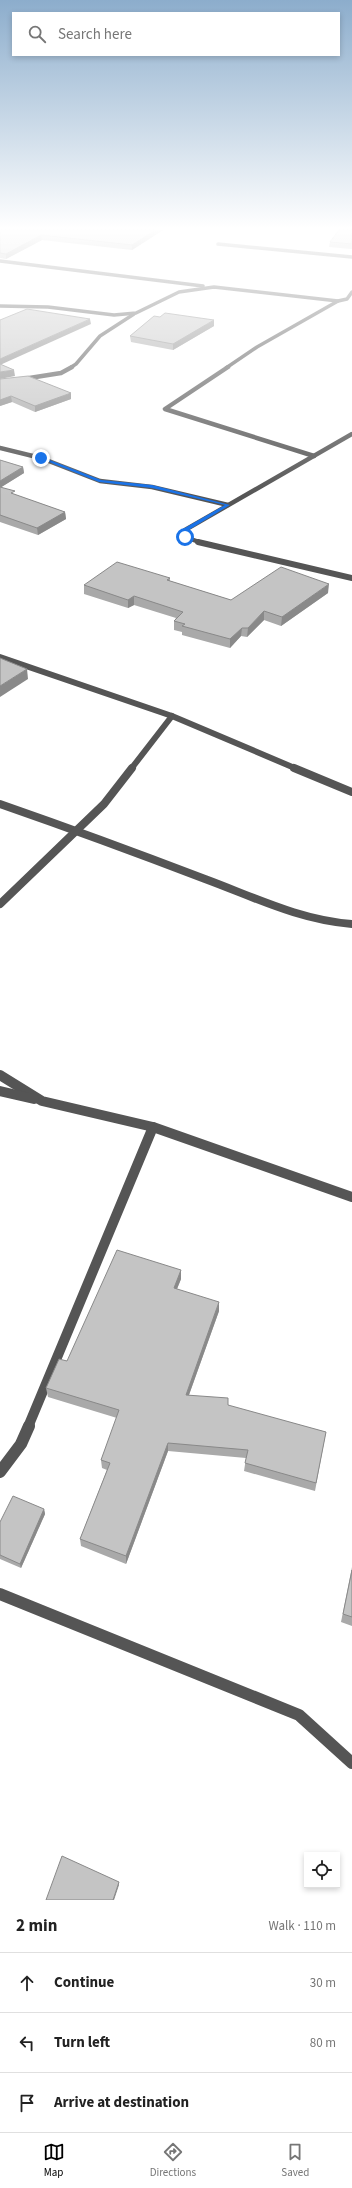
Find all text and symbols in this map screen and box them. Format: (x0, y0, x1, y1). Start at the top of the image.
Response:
search box (12, 12, 340, 56)
icon: search (26, 23, 48, 45)
text: Search here (58, 24, 132, 45)
route end (32, 449, 50, 467)
route start (176, 528, 194, 546)
map controls (304, 1852, 340, 1888)
button: locate (304, 1852, 340, 1888)
text: 2 min (16, 1914, 57, 1938)
text: Walk · 110 m (268, 1917, 336, 1935)
icon: ahead (16, 1972, 38, 1994)
text: Continue (54, 1972, 114, 1993)
text: 30 m (310, 1974, 336, 1992)
icon: left (16, 2032, 38, 2054)
text: Turn left (54, 2032, 110, 2053)
text: 80 m (310, 2034, 336, 2052)
icon: arrive (16, 2092, 38, 2114)
text: Arrive at destination (54, 2092, 189, 2113)
tab: Map (43, 2141, 65, 2180)
tab: Directions (150, 2141, 196, 2180)
tab: Saved (281, 2141, 309, 2180)

